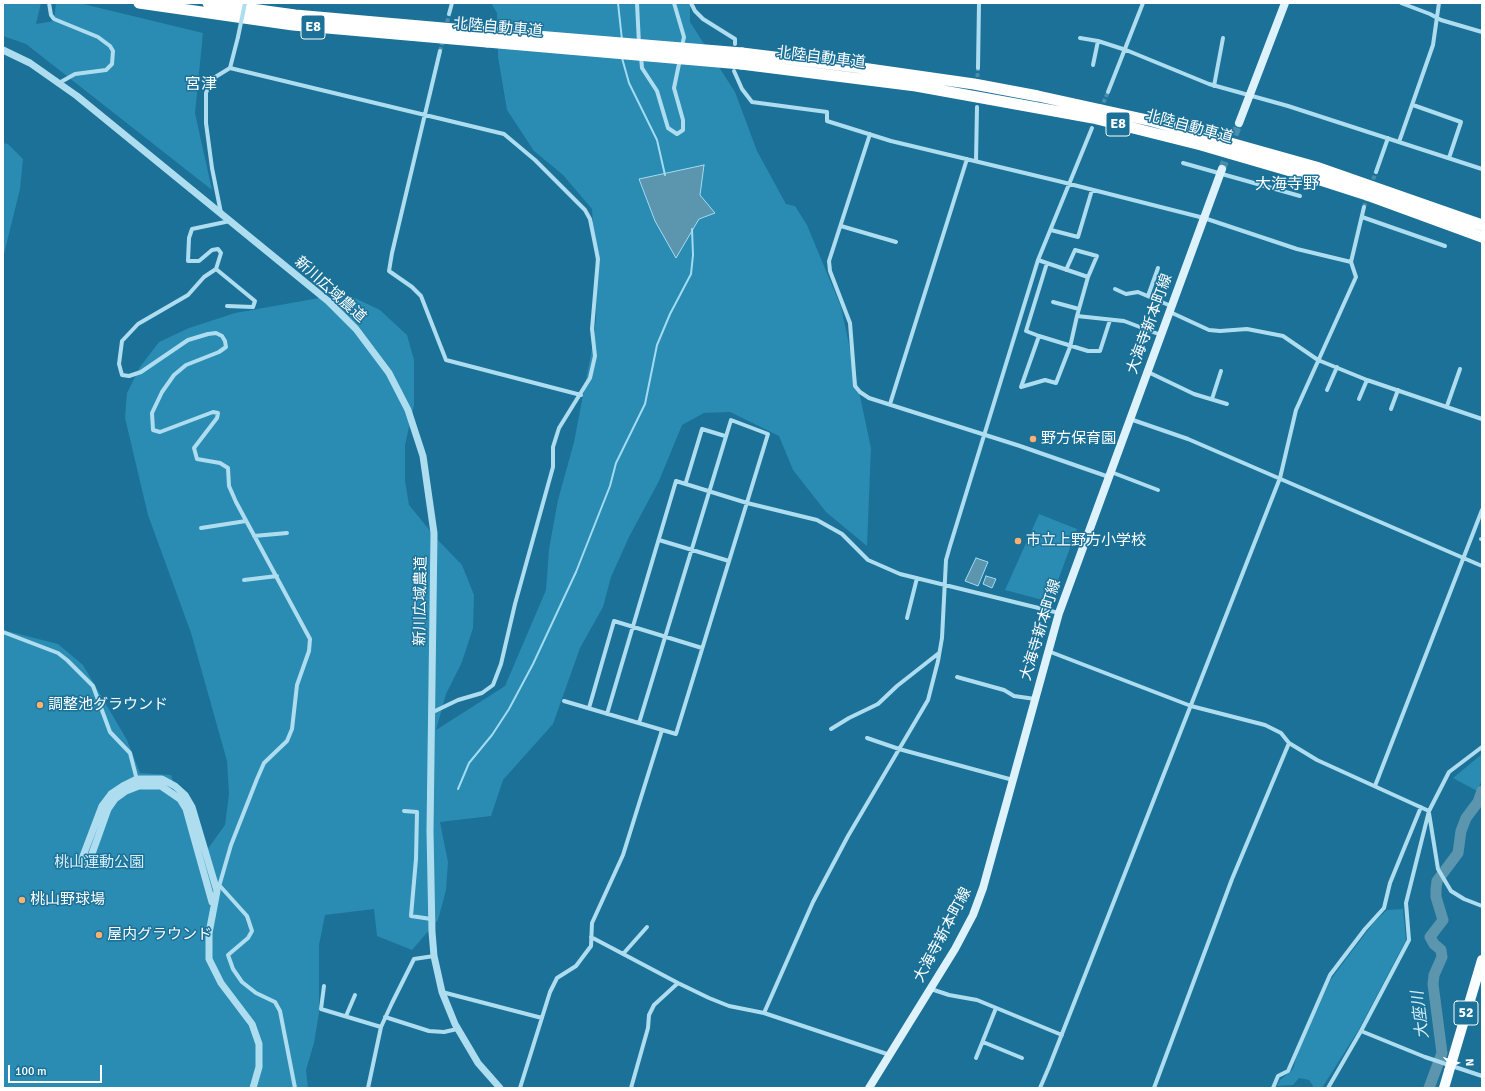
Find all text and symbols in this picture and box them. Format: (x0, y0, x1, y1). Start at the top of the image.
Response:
road number: E8 (301, 15, 325, 39)
street label: 北陸自動車道 (452, 15, 544, 41)
street label: 北陸自動車道 (775, 44, 867, 72)
district label: 宮津 (185, 75, 217, 95)
street label: 北陸自動車道 (1143, 107, 1235, 147)
road number: E8 (1106, 112, 1130, 136)
district label: 大海寺野 (1255, 175, 1319, 195)
street label: 新川広域農道 (291, 253, 369, 327)
street label: 大海寺新本町線 (1124, 272, 1176, 376)
place label: 野方保育園 (1041, 430, 1116, 448)
marker: 野方保育園 (1028, 434, 1038, 444)
place label: 市立上野方小学校 (1026, 532, 1146, 550)
marker: 市立上野方小学校 (1013, 536, 1023, 546)
street label: 新川広域農道 (411, 556, 431, 646)
street label: 大海寺新本町線 (1017, 577, 1065, 683)
place label: 調整池グラウンド (48, 696, 168, 714)
marker: 調整池グラウンド (35, 700, 45, 710)
park label: 桃山運動公園 (54, 854, 144, 872)
street label: 大海寺新本町線 (910, 884, 976, 986)
place label: 桃山野球場 (30, 891, 105, 909)
marker: 桃山野球場 (17, 895, 27, 905)
place label: 屋内グラウンド (107, 926, 212, 944)
marker: 屋内グラウンド (94, 930, 104, 940)
water label: 大座川 (1409, 990, 1433, 1040)
road number: 52 (1454, 1001, 1478, 1025)
north arrow (1437, 1043, 1477, 1083)
scale bar (10, 1057, 104, 1083)
text: N (1463, 1058, 1476, 1067)
text: 100 m (15, 1064, 47, 1079)

